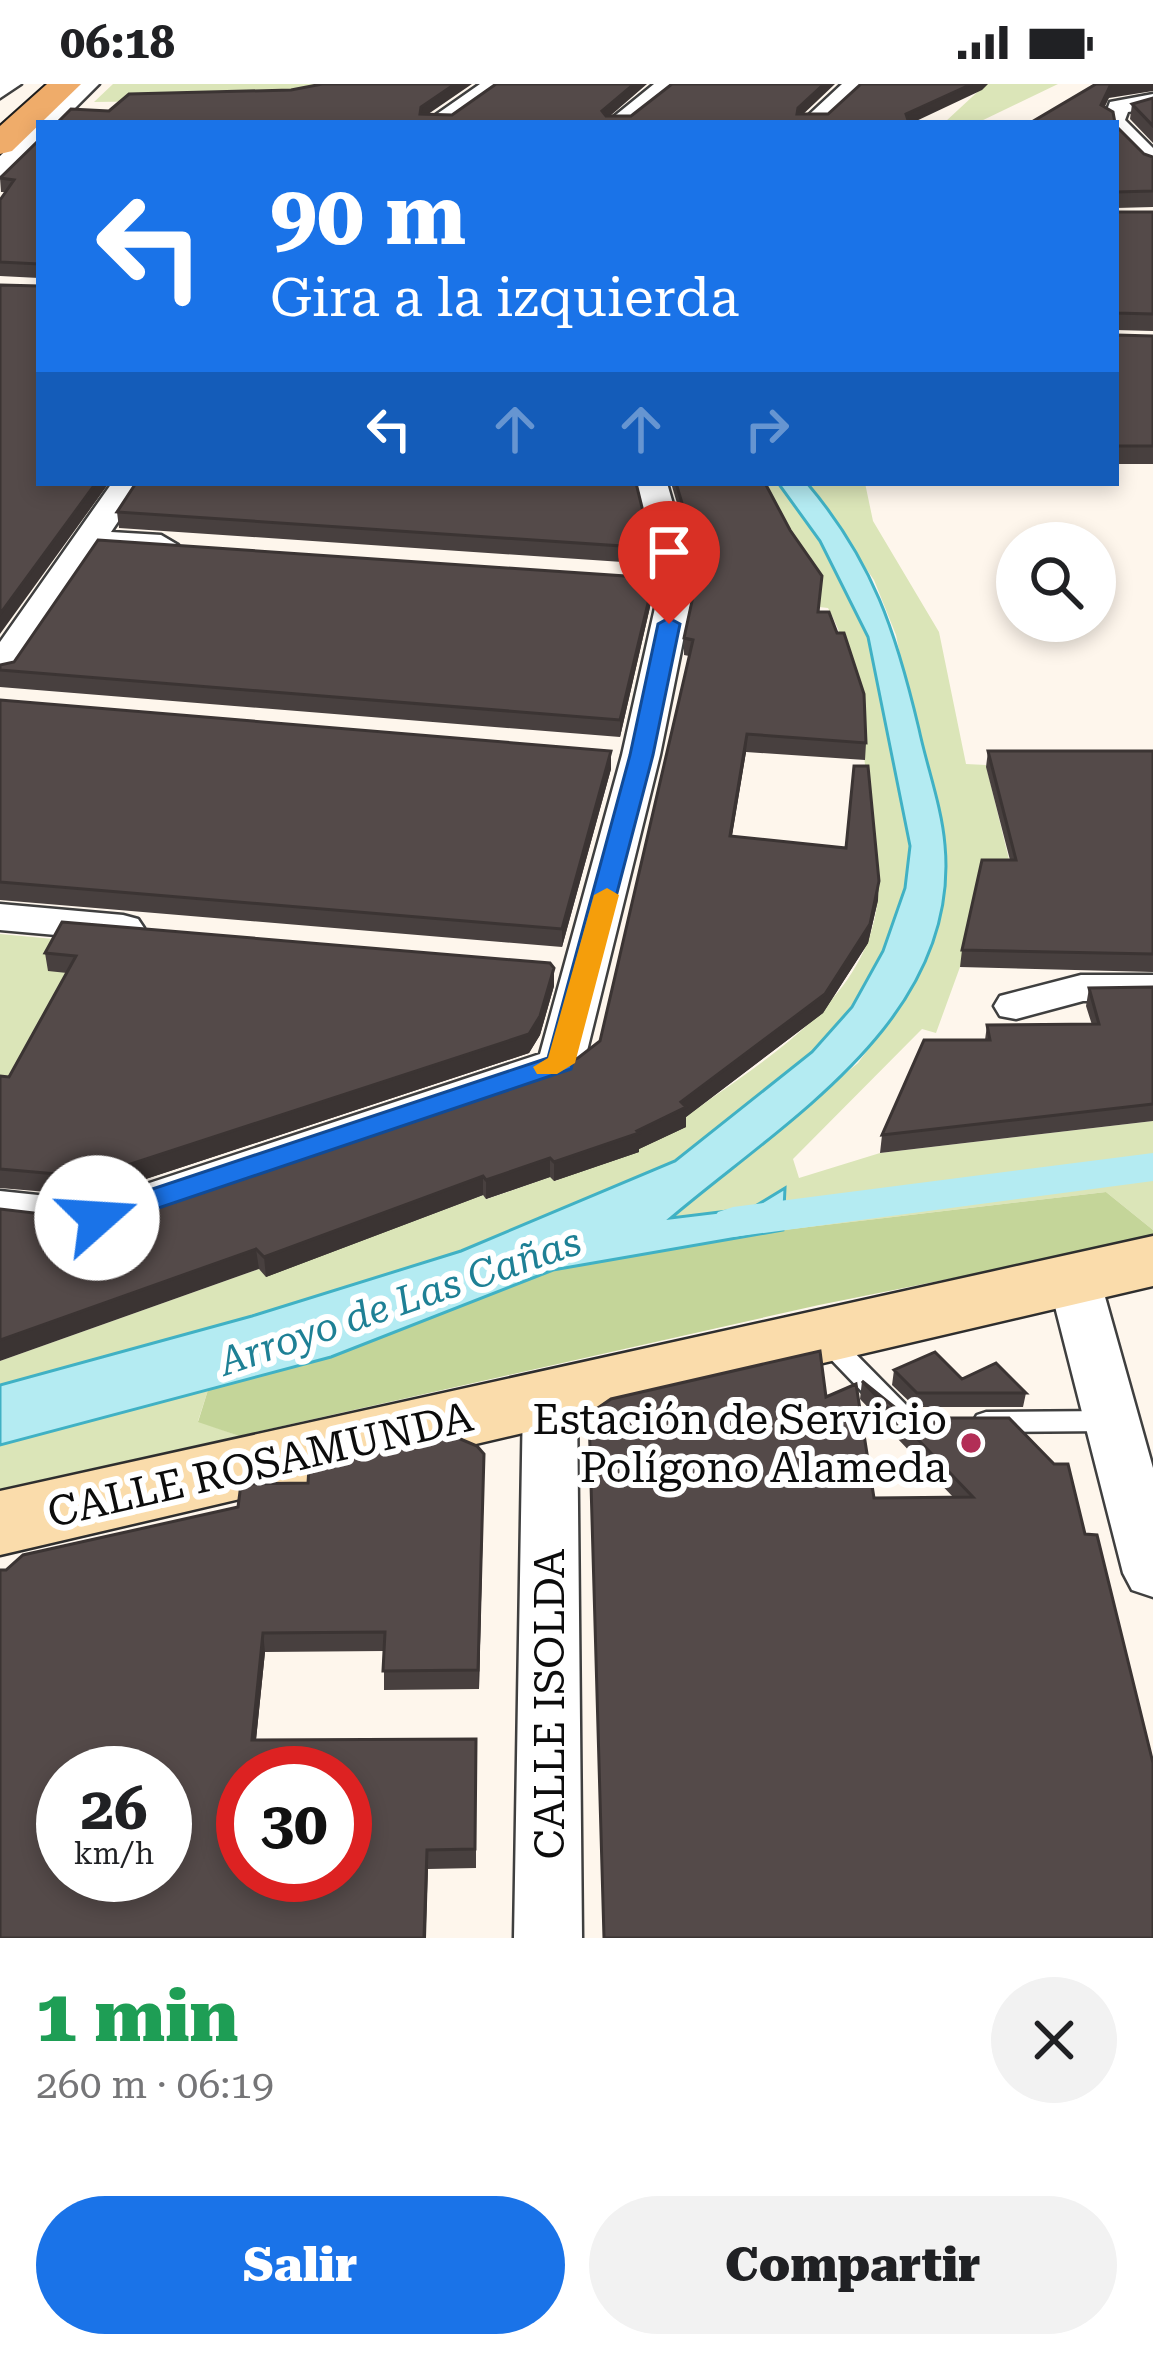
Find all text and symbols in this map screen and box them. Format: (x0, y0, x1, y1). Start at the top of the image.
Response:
text: 06:18 (60, 16, 175, 69)
text: 90 m (270, 166, 466, 264)
icon: left (72, 168, 228, 324)
text: Gira a la izquierda (270, 266, 739, 329)
icon: left (356, 396, 422, 462)
icon: ahead (482, 396, 548, 462)
icon: ahead (608, 396, 674, 462)
icon: right (734, 396, 800, 462)
pin (618, 501, 720, 624)
icon: arrive (636, 519, 702, 585)
map controls (996, 522, 1116, 642)
button: search (996, 522, 1116, 642)
position arrow (34, 1155, 160, 1281)
water label: Arroyo de Las Cañas (212, 1218, 587, 1386)
street label: CALLE ROSAMUNDA (43, 1392, 478, 1537)
place label: Estación de Servicio Polígono Alameda (533, 1395, 947, 1492)
marker: Estación de Servicio Polígono Alameda (958, 1430, 984, 1456)
street label: CALLE ISOLDA (525, 1548, 574, 1859)
speed limit sign: 30 (216, 1746, 372, 1902)
text: 26 (80, 1773, 148, 1844)
text: km/h (74, 1836, 154, 1871)
text: 1 min (36, 1974, 238, 2059)
button: close (991, 1977, 1117, 2103)
text: 260 m · 06:19 (36, 2062, 274, 2108)
button: Salir (36, 2196, 565, 2334)
button: Compartir (589, 2196, 1117, 2334)

